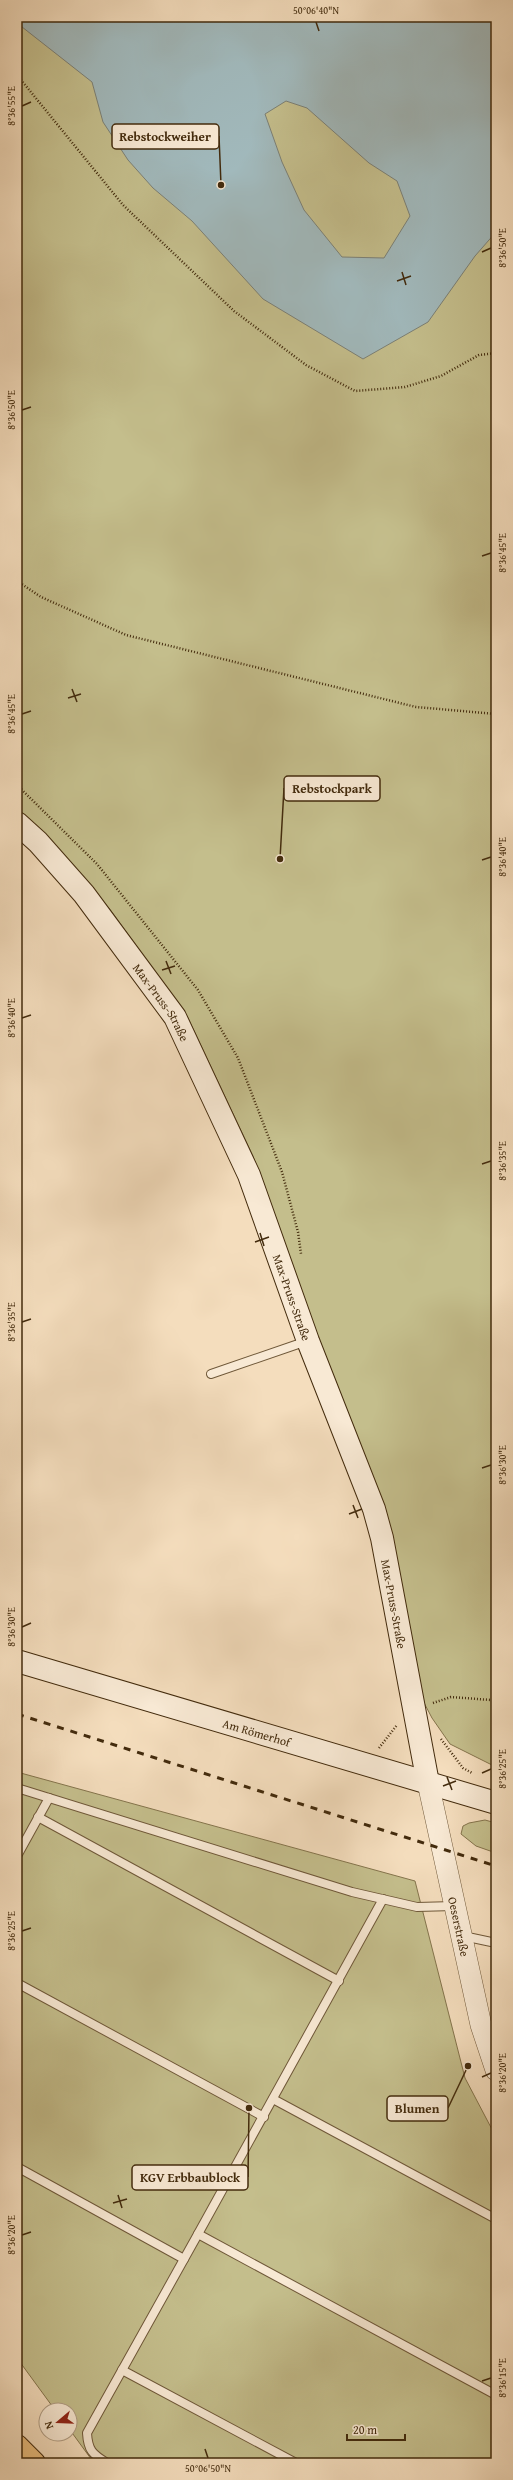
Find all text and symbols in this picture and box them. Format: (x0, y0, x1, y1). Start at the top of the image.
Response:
text: 50°06'40"N (293, 3, 339, 18)
text: 8°36'55"E (4, 86, 19, 126)
callout: Rebstockweiher (112, 124, 219, 149)
text: Rebstockweiher (119, 127, 211, 146)
text: 8°36'50"E (495, 228, 510, 268)
text: 8°36'50"E (4, 390, 19, 430)
text: 8°36'45"E (495, 533, 510, 573)
text: 8°36'45"E (4, 694, 19, 734)
callout: Rebstockpark (284, 776, 380, 801)
text: Rebstockpark (292, 779, 372, 798)
text: 8°36'40"E (495, 837, 510, 877)
street label: Max-Pruss-Straße (129, 960, 194, 1044)
text: 8°36'40"E (4, 998, 19, 1038)
text: 8°36'35"E (495, 1141, 510, 1181)
street label: Max-Pruss-Straße (269, 1252, 316, 1343)
text: 8°36'35"E (4, 1302, 19, 1342)
text: 8°36'30"E (495, 1445, 510, 1485)
street label: Max-Pruss-Straße (378, 1558, 411, 1650)
text: 8°36'30"E (4, 1607, 19, 1647)
street label: Am Römerhof (221, 1714, 294, 1750)
text: 8°36'25"E (495, 1749, 510, 1789)
street label: Oeserstraße (445, 1895, 474, 1958)
text: 8°36'25"E (4, 1911, 19, 1951)
text: 8°36'20"E (495, 2053, 510, 2093)
callout: Blumen (387, 2096, 448, 2121)
text: Blumen (395, 2099, 440, 2118)
callout: KGV Erbbaublock (132, 2165, 248, 2190)
text: KGV Erbbaublock (140, 2168, 241, 2187)
text: 8°36'20"E (4, 2215, 19, 2255)
text: 8°36'15"E (495, 2358, 510, 2398)
north arrow (38, 2402, 78, 2442)
scale bar (347, 2416, 405, 2442)
text: N (40, 2419, 57, 2431)
text: 20 m (353, 2421, 377, 2438)
text: 50°06'50"N (185, 2461, 231, 2476)

